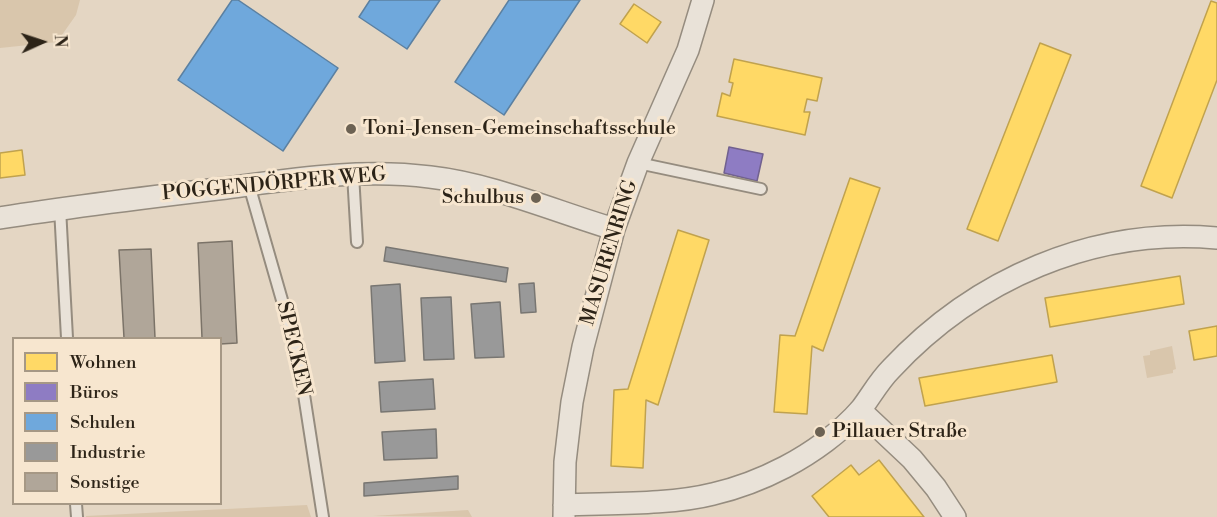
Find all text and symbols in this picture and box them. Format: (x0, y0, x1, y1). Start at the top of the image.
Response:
north arrow (12, 12, 72, 72)
text: N (50, 34, 70, 48)
place label: Toni-Jensen-Gemeinschaftsschule (363, 117, 676, 141)
marker: Toni-Jensen-Gemeinschaftsschule (344, 122, 358, 136)
street label: POGGENDÖRPER WEG (161, 163, 387, 207)
street label: MASURENRING (576, 177, 644, 329)
place label: Schulbus (442, 186, 524, 210)
marker: Schulbus (529, 191, 543, 205)
street label: SPECKEN (271, 300, 315, 398)
legend (12, 337, 222, 505)
text: Wohnen (70, 351, 137, 374)
text: Büros (70, 381, 118, 404)
text: Schulen (70, 411, 135, 434)
place label: Pillauer Straße (832, 420, 967, 444)
marker: Pillauer Straße (813, 425, 827, 439)
text: Industrie (70, 441, 146, 464)
text: Sonstige (70, 471, 140, 494)

